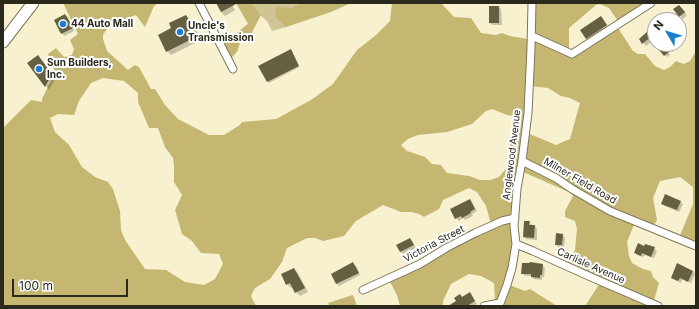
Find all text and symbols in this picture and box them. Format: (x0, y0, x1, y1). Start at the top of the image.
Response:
north arrow (647, 12, 687, 52)
place label: 44 Auto Mall (71, 18, 133, 30)
text: N (650, 18, 666, 33)
marker: 44 Auto Mall (58, 19, 68, 29)
place label: Uncle's Transmission (188, 20, 254, 44)
marker: Uncle's Transmission (175, 27, 185, 37)
place label: Sun Builders, Inc. (47, 57, 112, 80)
marker: Sun Builders, Inc. (34, 64, 44, 74)
street label: Anglewood Avenue (500, 109, 524, 201)
street label: Milner Field Road (542, 155, 618, 207)
street label: Victoria Street (402, 223, 466, 265)
street label: Carlisle Avenue (555, 246, 627, 286)
scale bar (14, 271, 130, 297)
text: 100 m (19, 278, 53, 293)

